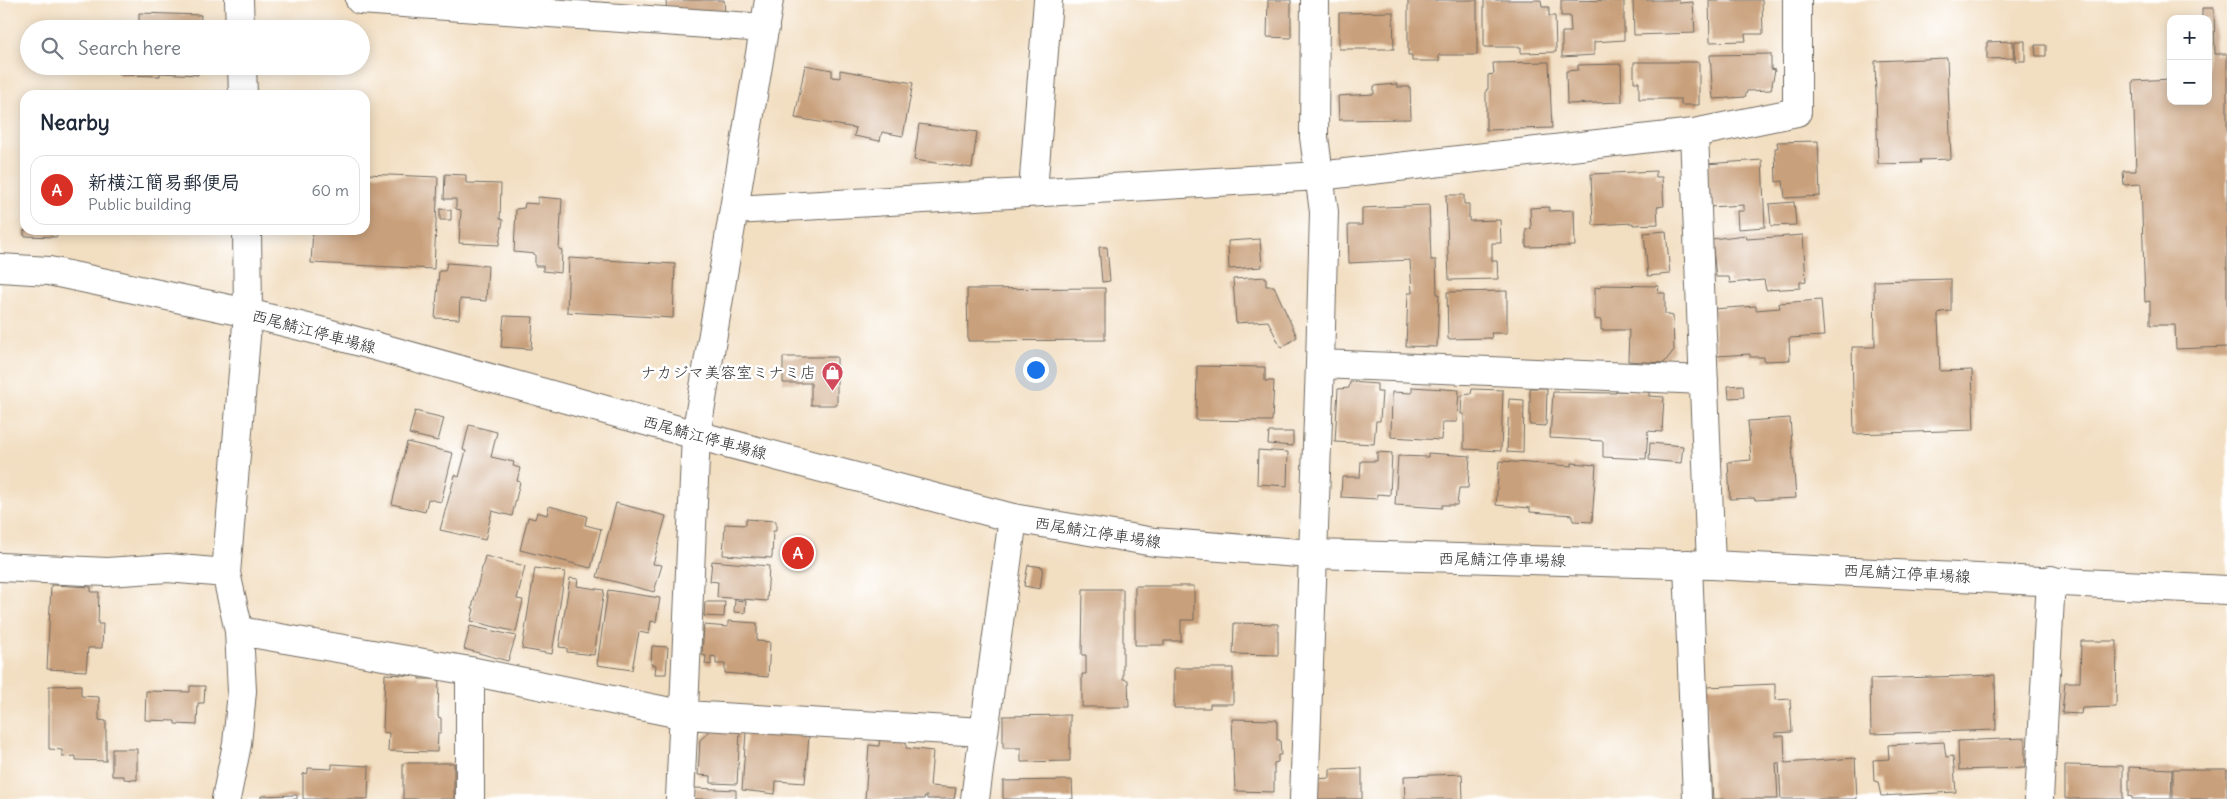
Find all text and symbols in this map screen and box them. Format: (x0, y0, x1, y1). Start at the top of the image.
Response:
map controls (2167, 15, 2212, 105)
button: + (2167, 15, 2212, 60)
search box (20, 20, 370, 75)
icon: search (38, 34, 66, 62)
text: Search here (78, 36, 181, 60)
button: − (2167, 60, 2212, 105)
text: Nearby (40, 109, 110, 136)
text: 新横江簡易郵便局 (88, 170, 240, 194)
text: A (52, 180, 62, 200)
text: 60 m (311, 180, 349, 200)
text: Public building (88, 194, 191, 214)
street label: 西尾鯖江停車場線 (250, 305, 378, 357)
your location (1023, 357, 1049, 383)
shop icon: ナカジマ美容室ミナミ店 (820, 360, 844, 391)
place label: ナカジマ美容室ミナミ店 (640, 362, 816, 382)
street label: 西尾鯖江停車場線 (641, 411, 769, 463)
street label: 西尾鯖江停車場線 (1033, 512, 1163, 552)
pin: A (782, 534, 814, 572)
street label: 西尾鯖江停車場線 (1438, 548, 1566, 570)
street label: 西尾鯖江停車場線 (1843, 560, 1971, 586)

